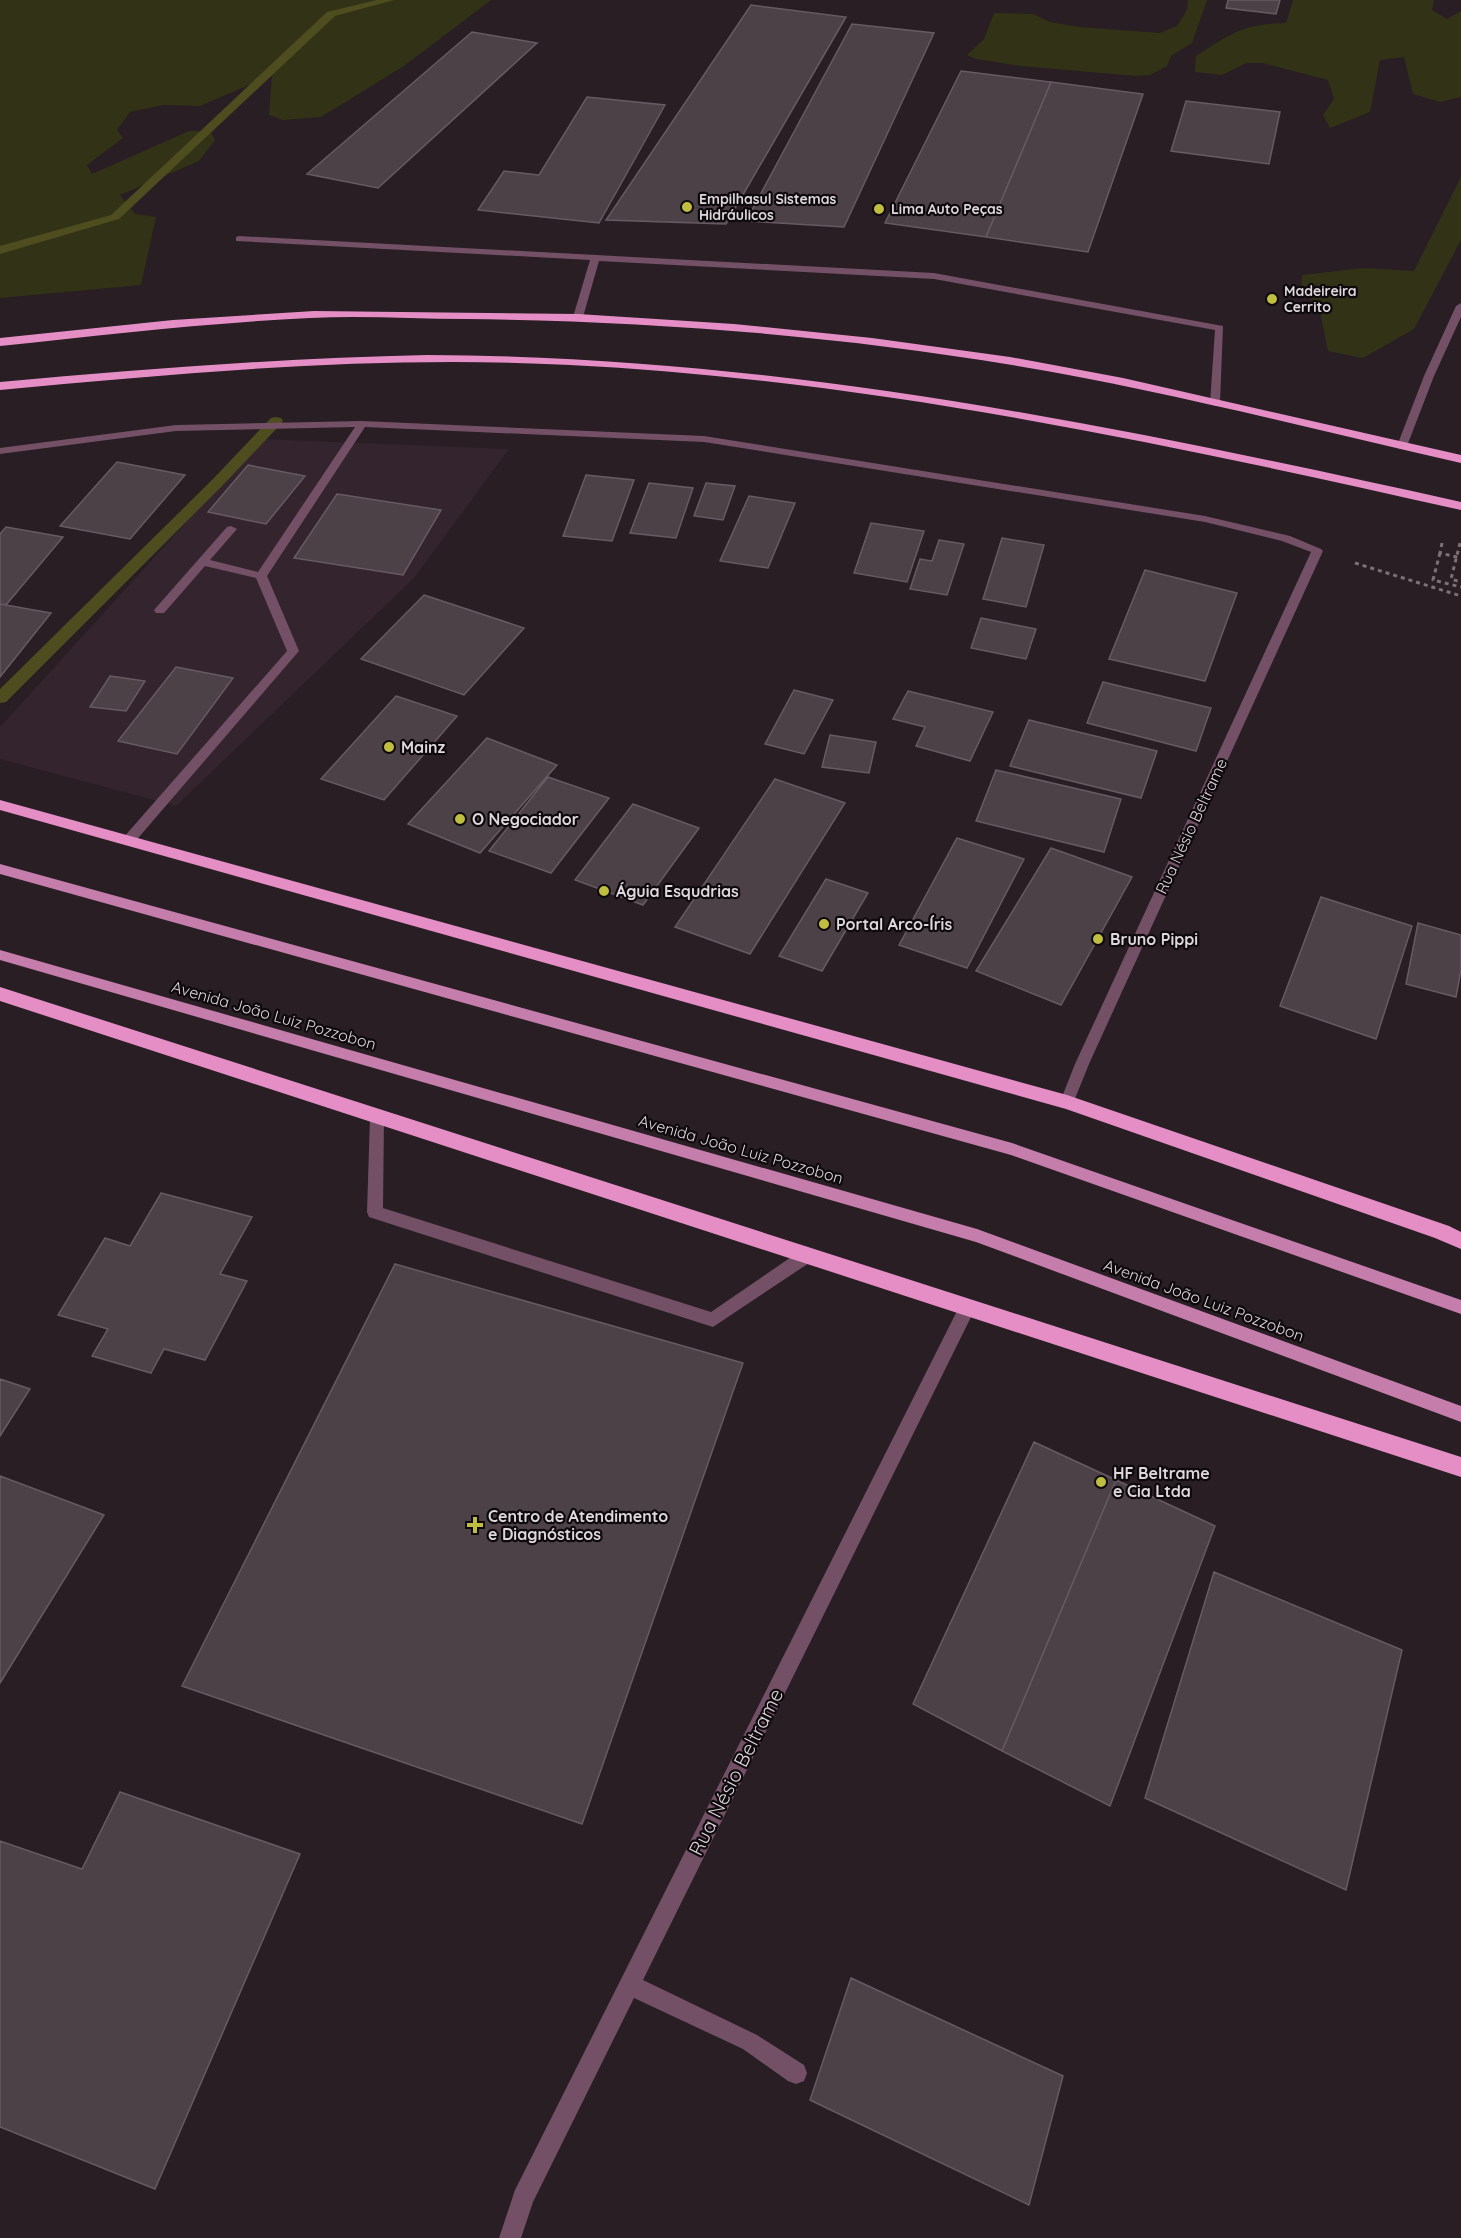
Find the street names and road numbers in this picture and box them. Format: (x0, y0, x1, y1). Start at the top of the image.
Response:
street label: Rua Nésio Beltrame (1151, 755, 1231, 897)
street label: Avenida João Luiz Pozzobon (169, 976, 379, 1054)
street label: Avenida João Luiz Pozzobon (636, 1110, 846, 1188)
street label: Avenida João Luiz Pozzobon (1101, 1254, 1307, 1346)
street label: Rua Nésio Beltrame (683, 1684, 788, 1859)

